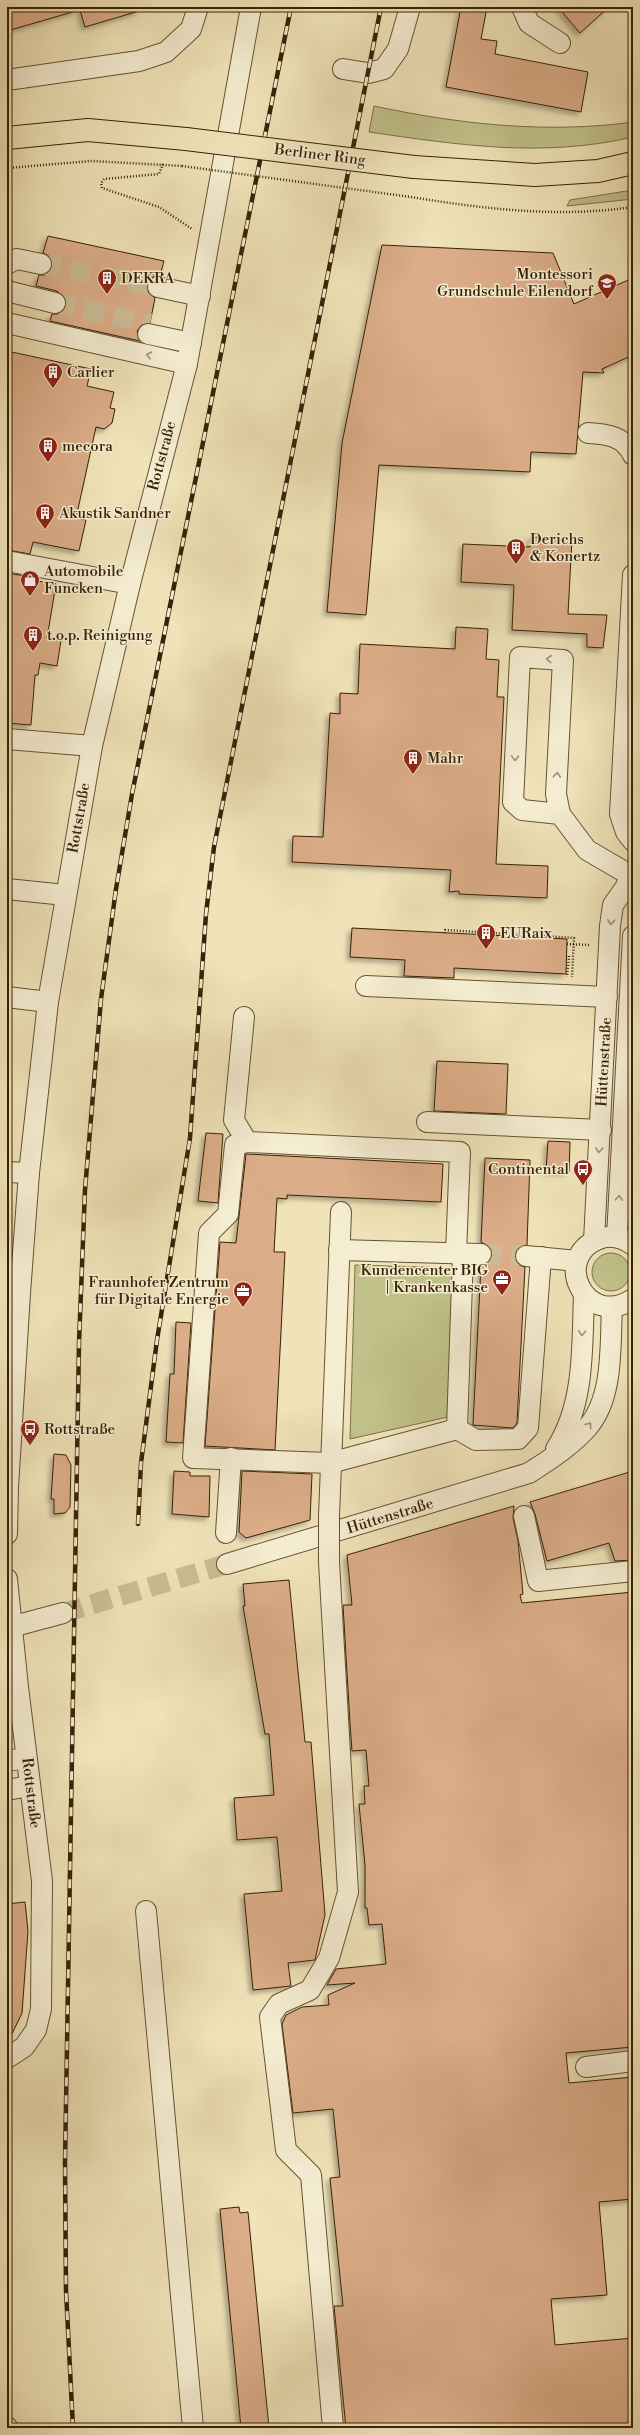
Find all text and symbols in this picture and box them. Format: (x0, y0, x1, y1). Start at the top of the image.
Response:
street label: Berliner Ring (272, 140, 367, 170)
place label: Montessori Grundschule Eilendorf (437, 265, 594, 301)
building icon: DEKRA (96, 267, 118, 295)
place label: DEKRA (121, 269, 175, 288)
school or university icon: Montessori Grundschule Eilendorf (596, 272, 618, 300)
one-way arrow (146, 352, 152, 360)
building icon: Carlier (42, 361, 64, 389)
place label: Carlier (67, 363, 115, 382)
street label: Rottstraße (144, 419, 180, 493)
building icon: mecora (37, 435, 59, 463)
place label: mecora (62, 437, 113, 456)
building icon: Akustik Sandner (34, 502, 56, 530)
place label: Akustik Sandner (58, 504, 171, 523)
place label: Derichs & Konertz (530, 530, 600, 566)
building icon: Derichs & Konertz (505, 537, 527, 565)
place label: Automobile Funcken (43, 562, 123, 598)
shop icon: Automobile Funcken (19, 569, 41, 597)
building icon: t.o.p. Reinigung (22, 624, 44, 652)
place label: t.o.p. Reinigung (47, 626, 153, 645)
one-way arrow (546, 654, 552, 663)
building icon: Mahr (402, 747, 424, 775)
place label: Mahr (427, 749, 464, 768)
one-way arrow (511, 755, 520, 761)
one-way arrow (553, 772, 562, 778)
street label: Rottstraße (63, 781, 95, 855)
one-way arrow (606, 919, 615, 925)
building icon: EURaix (475, 922, 497, 950)
place label: EURaix (500, 924, 552, 943)
street label: Hüttenstraße (592, 1017, 616, 1107)
one-way arrow (595, 1147, 604, 1153)
bus stop icon: Continental (572, 1158, 594, 1186)
place label: Continental (488, 1160, 570, 1179)
one-way arrow (615, 1195, 624, 1201)
place label: Kundencenter BIG | Krankenkasse (361, 1261, 488, 1297)
office icon: Kundencenter BIG | Krankenkasse (491, 1268, 513, 1296)
place label: Fraunhofer Zentrum für Digitale Energie (88, 1273, 229, 1309)
office icon: Fraunhofer Zentrum für Digitale Energie (232, 1280, 254, 1308)
one-way arrow (577, 1330, 586, 1336)
bus stop icon: Rottstraße (19, 1418, 41, 1446)
place label: Rottstraße (44, 1420, 115, 1439)
one-way arrow (584, 1423, 591, 1430)
street label: Hüttenstraße (344, 1494, 436, 1538)
street label: Rottstraße (17, 1757, 45, 1829)

